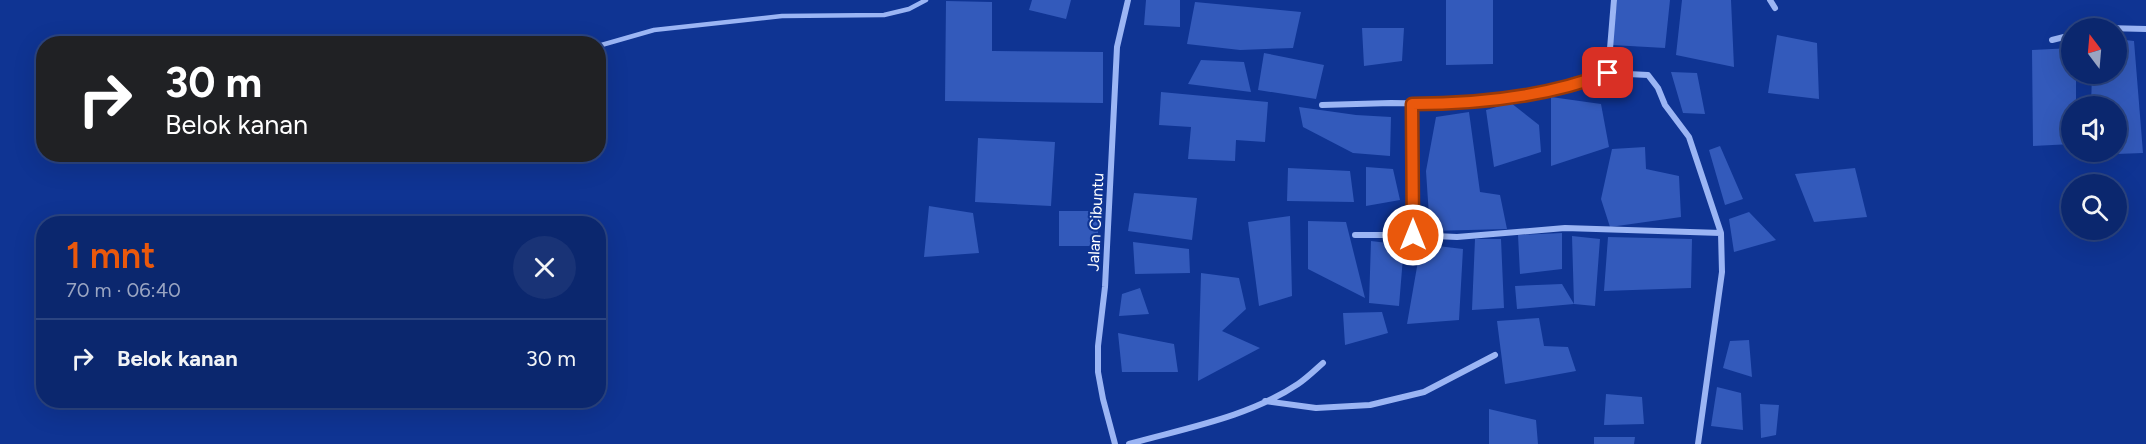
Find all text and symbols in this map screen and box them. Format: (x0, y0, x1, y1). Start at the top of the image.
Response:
north arrow (2061, 18, 2127, 84)
map controls (2061, 18, 2127, 240)
pin (1582, 47, 1633, 98)
icon: arrive (1591, 56, 1624, 89)
text: 30 m (165, 57, 262, 108)
icon: right (66, 60, 144, 138)
button: sound (2061, 96, 2127, 162)
text: Belok kanan (165, 108, 308, 141)
street label: Jalan Cibuntu (1083, 172, 1108, 272)
button: search (2061, 174, 2127, 240)
position arrow (1381, 203, 1445, 267)
text: 1 mnt (66, 234, 155, 277)
button: close (513, 236, 576, 299)
text: 70 m · 06:40 (66, 278, 181, 302)
icon: right (66, 342, 99, 375)
text: Belok kanan (117, 345, 238, 372)
text: 30 m (526, 345, 576, 372)

